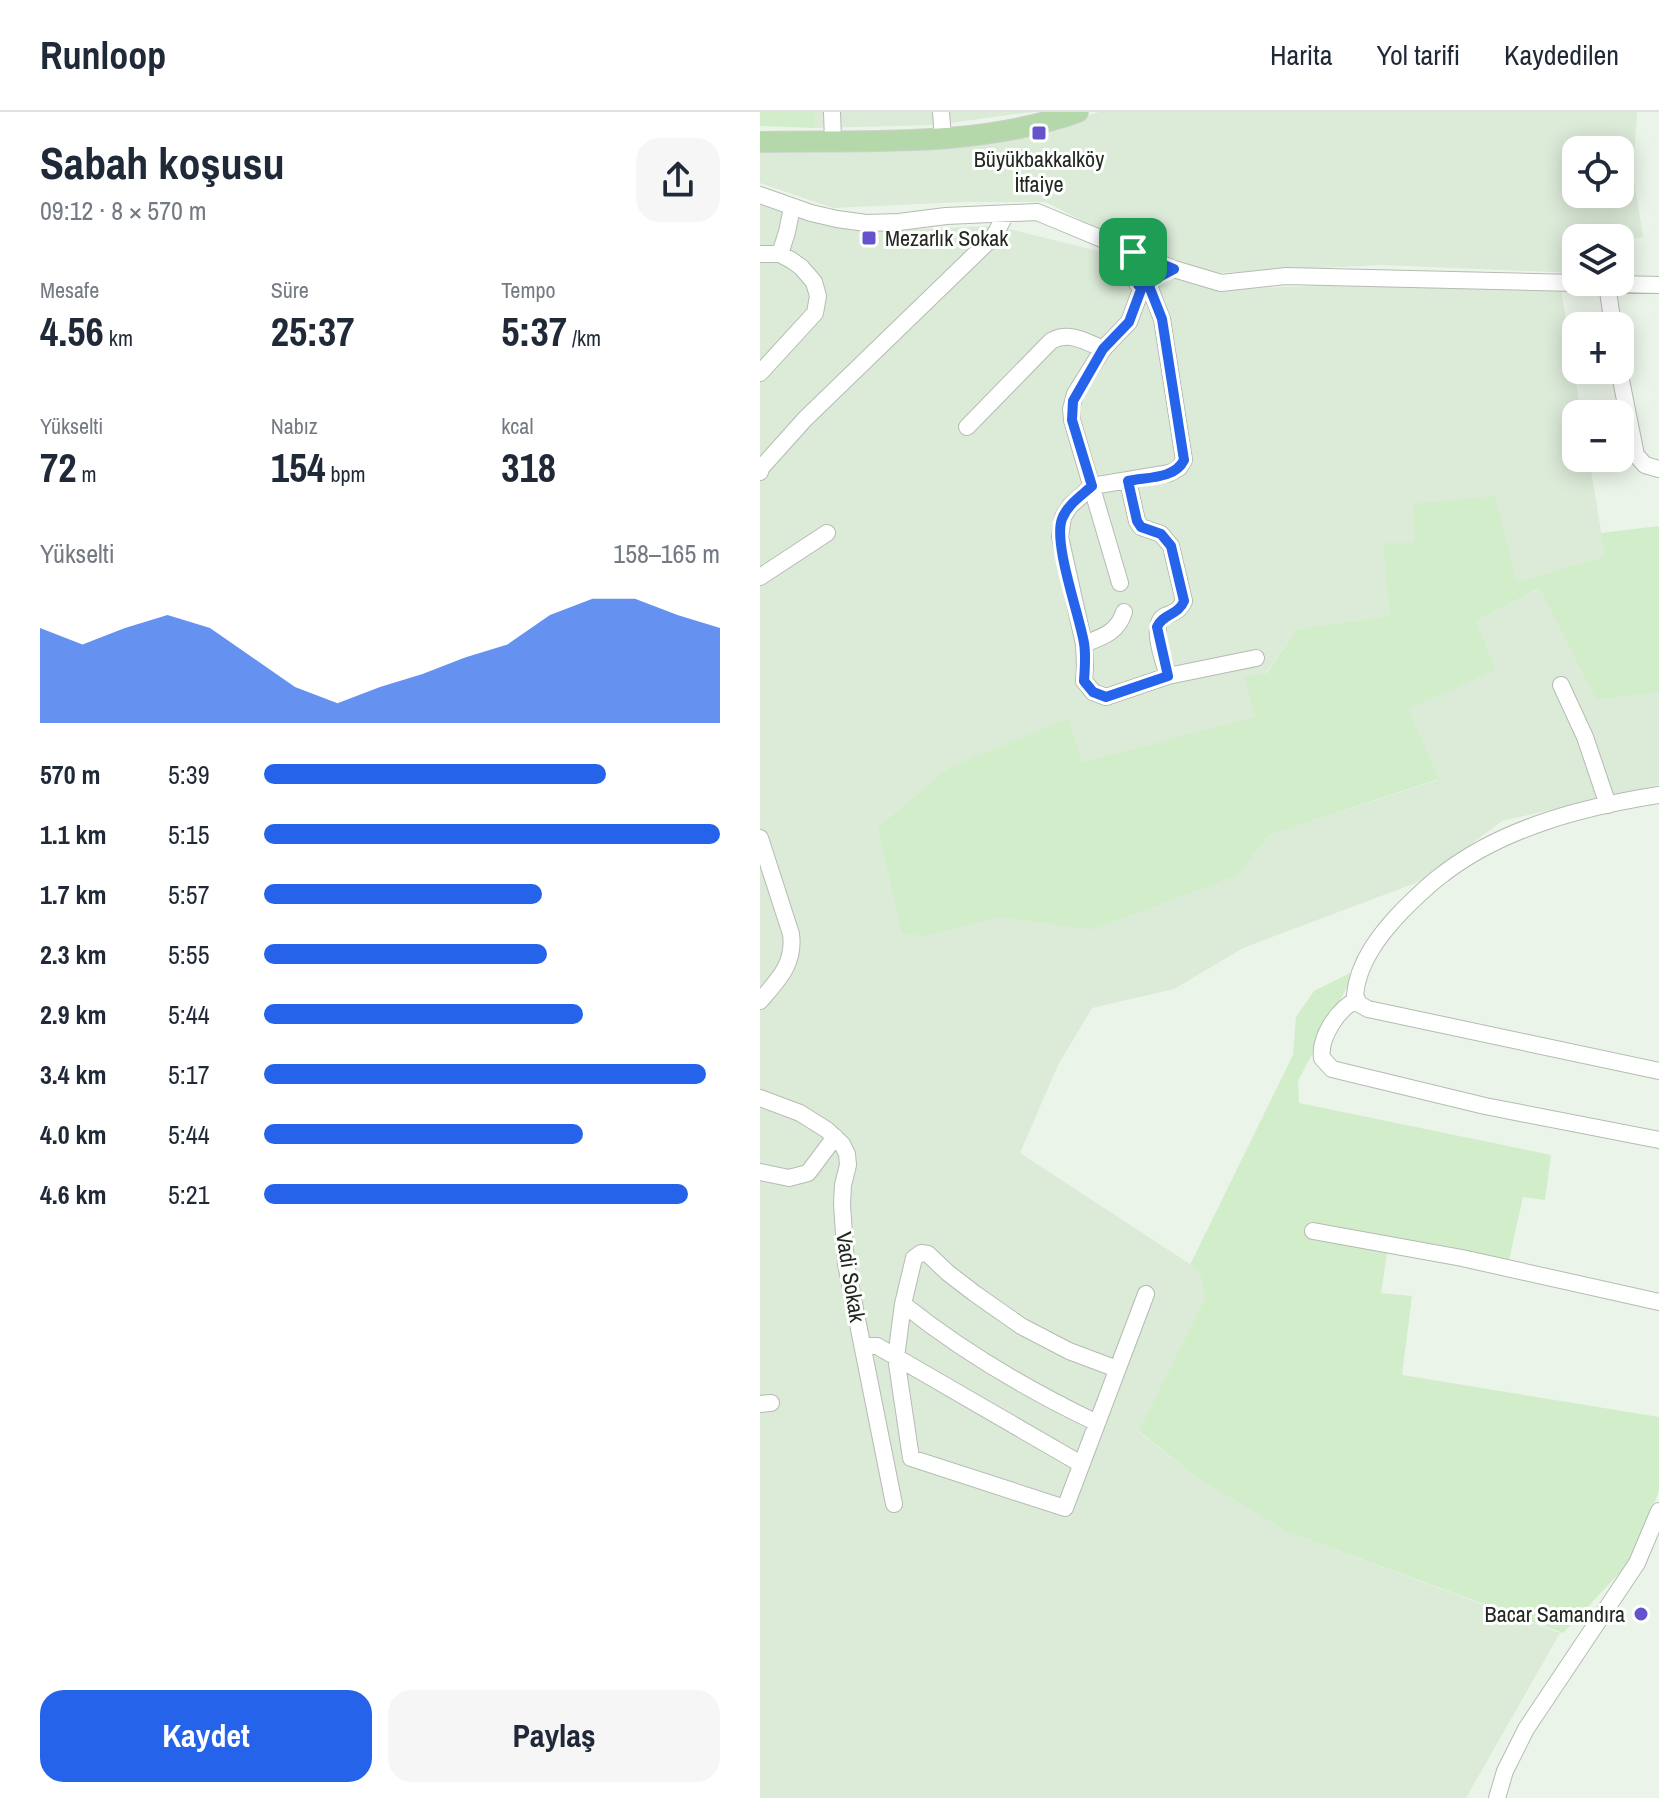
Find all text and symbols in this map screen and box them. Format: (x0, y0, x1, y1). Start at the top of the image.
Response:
text: Runloop (40, 30, 166, 81)
text: Harita (1270, 36, 1332, 74)
text: Yol tarifi (1376, 36, 1460, 74)
text: Kaydedilen (1504, 36, 1619, 74)
marker: Büyükbakkalköy İtfaiye (1030, 124, 1048, 142)
text: Sabah koşusu (40, 133, 285, 193)
map controls (1562, 136, 1634, 472)
button: locate (1562, 136, 1634, 208)
button: share (636, 138, 720, 222)
place label: Büyükbakkalköy İtfaiye (974, 144, 1104, 199)
text: 09:12 · 8 × 570 m (40, 193, 207, 228)
pin (1099, 218, 1167, 286)
place label: Mezarlık Sokak (885, 223, 1009, 253)
button: layers (1562, 224, 1634, 296)
marker: Mezarlık Sokak (860, 229, 878, 247)
icon: arrive (1111, 230, 1155, 274)
text: Mesafe (40, 275, 99, 305)
text: Süre (271, 275, 309, 305)
text: Tempo (501, 275, 555, 305)
text: 4.56 (40, 305, 104, 358)
text: 25:37 (271, 305, 355, 358)
text: 5:37 (501, 305, 567, 358)
button: + (1562, 312, 1634, 384)
text: km (104, 323, 133, 353)
text: /km (567, 323, 601, 353)
button: − (1562, 400, 1634, 472)
text: Yükselti (40, 411, 103, 441)
text: Nabız (271, 411, 318, 441)
text: kcal (501, 411, 533, 441)
text: 72 (40, 441, 76, 494)
text: 154 (271, 441, 325, 494)
text: 318 (501, 441, 556, 494)
text: m (76, 459, 97, 489)
text: bpm (325, 459, 366, 489)
text: Yükselti (40, 536, 115, 571)
text: 158–165 m (613, 536, 720, 571)
text: 570 m (40, 757, 100, 792)
text: 5:39 (168, 757, 210, 792)
text: 1.1 km (40, 817, 106, 852)
text: 5:15 (168, 817, 210, 852)
text: 1.7 km (40, 877, 106, 912)
text: 5:57 (168, 877, 210, 912)
text: 2.3 km (40, 937, 106, 972)
text: 5:55 (168, 937, 210, 972)
text: 2.9 km (40, 997, 106, 1032)
text: 5:44 (168, 997, 210, 1032)
text: 3.4 km (40, 1057, 106, 1092)
text: 5:17 (168, 1057, 210, 1092)
text: 4.0 km (40, 1117, 106, 1152)
text: 5:44 (168, 1117, 210, 1152)
text: 4.6 km (40, 1177, 106, 1212)
text: 5:21 (168, 1177, 210, 1212)
street label: Vadi Sokak (829, 1230, 873, 1325)
place label: Bacar Samandıra (1485, 1599, 1625, 1629)
marker: Bacar Samandıra (1632, 1605, 1650, 1623)
button: Kaydet (40, 1690, 372, 1782)
button: Paylaş (388, 1690, 720, 1782)

